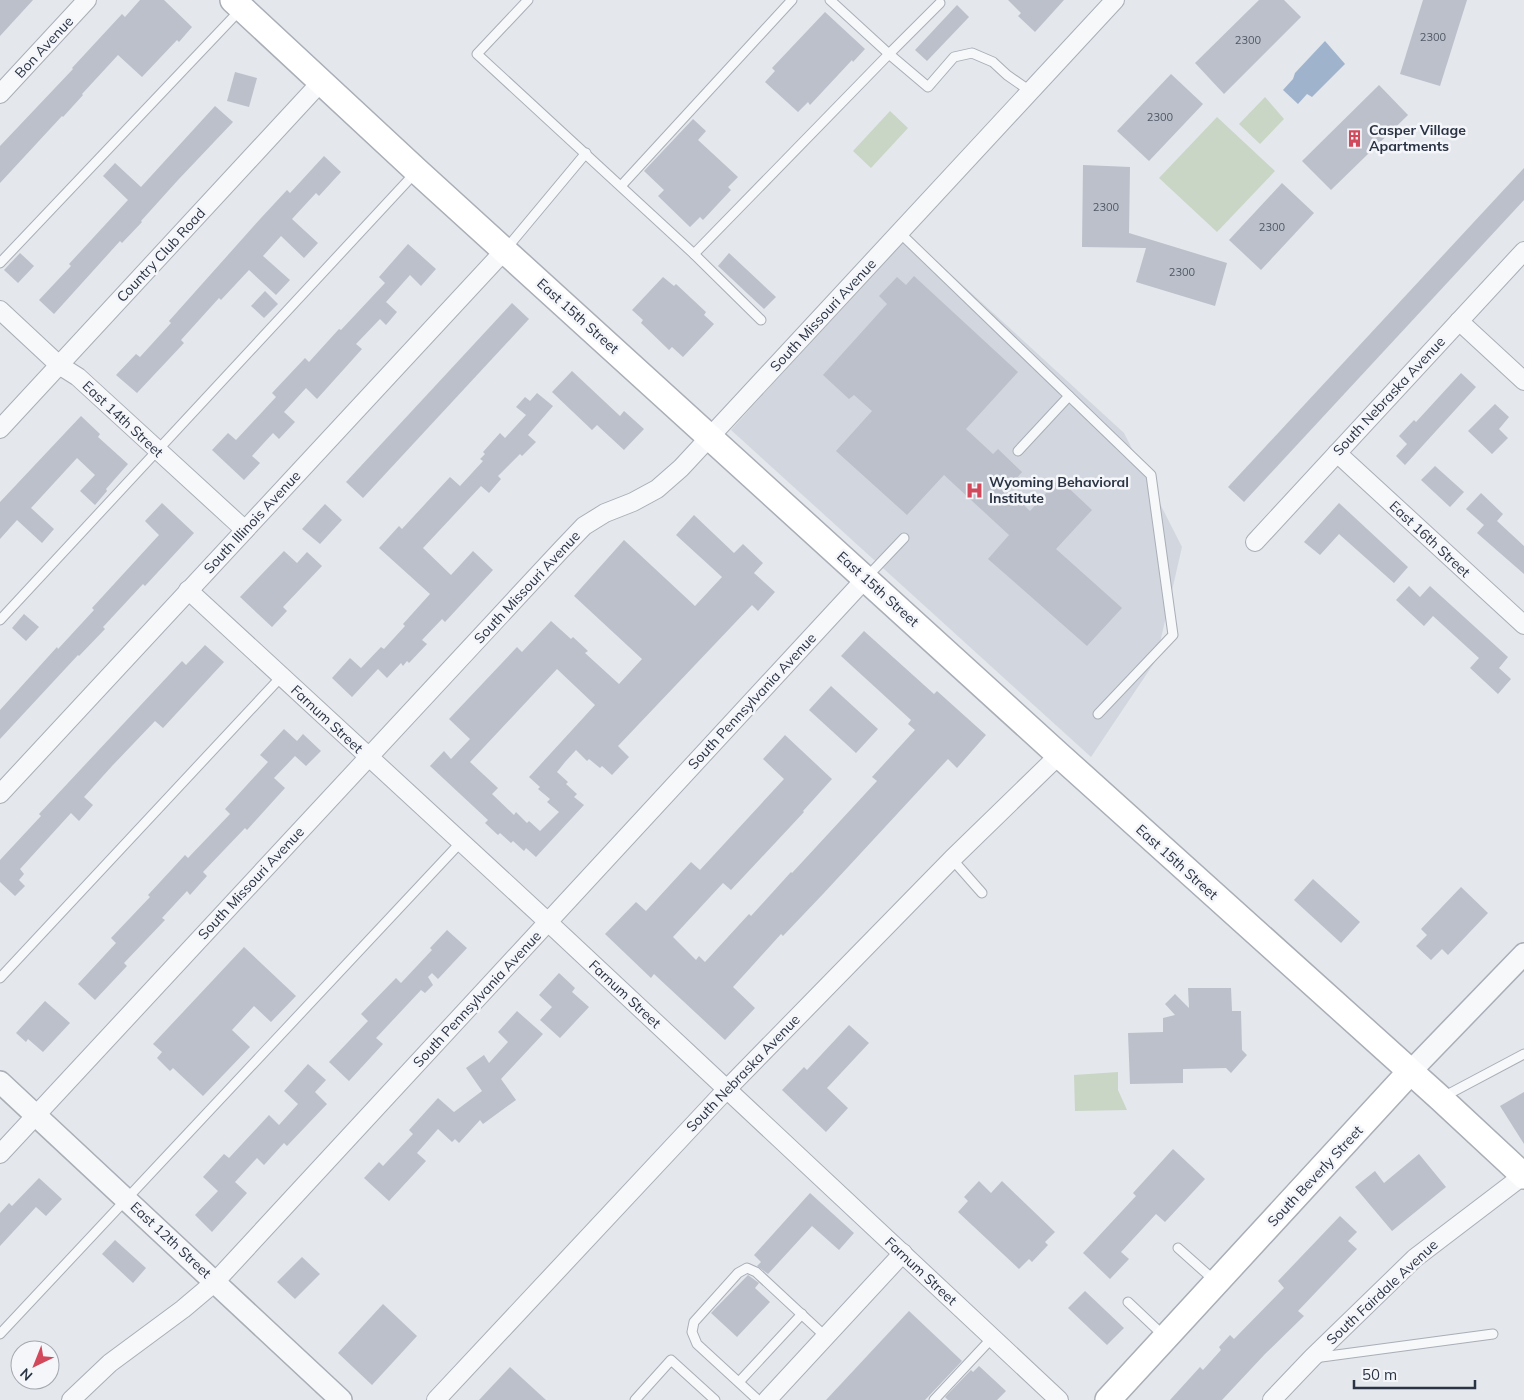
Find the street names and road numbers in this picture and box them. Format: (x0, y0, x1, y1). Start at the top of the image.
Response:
street label: Bon Avenue (11, 12, 77, 82)
street label: Country Club Road (113, 204, 209, 306)
street label: South Missouri Avenue (766, 255, 880, 375)
street label: East 15th Street (533, 274, 623, 358)
street label: South Nebraska Avenue (1329, 333, 1449, 459)
street label: East 14th Street (79, 377, 167, 461)
street label: South Illinois Avenue (200, 467, 304, 577)
street label: East 16th Street (1386, 497, 1474, 581)
street label: South Missouri Avenue (470, 527, 584, 647)
street label: East 15th Street (833, 547, 923, 631)
street label: South Pennsylvania Avenue (684, 629, 820, 773)
street label: Farnum Street (287, 681, 367, 757)
street label: East 15th Street (1132, 820, 1222, 904)
street label: South Missouri Avenue (194, 823, 308, 943)
street label: South Pennsylvania Avenue (409, 927, 545, 1071)
street label: Farnum Street (585, 956, 665, 1032)
street label: South Nebraska Avenue (682, 1011, 804, 1135)
street label: South Beverly Street (1263, 1122, 1367, 1230)
street label: East 12th Street (127, 1198, 215, 1282)
street label: Farnum Street (881, 1233, 961, 1309)
street label: South Fairdale Avenue (1322, 1236, 1442, 1348)

